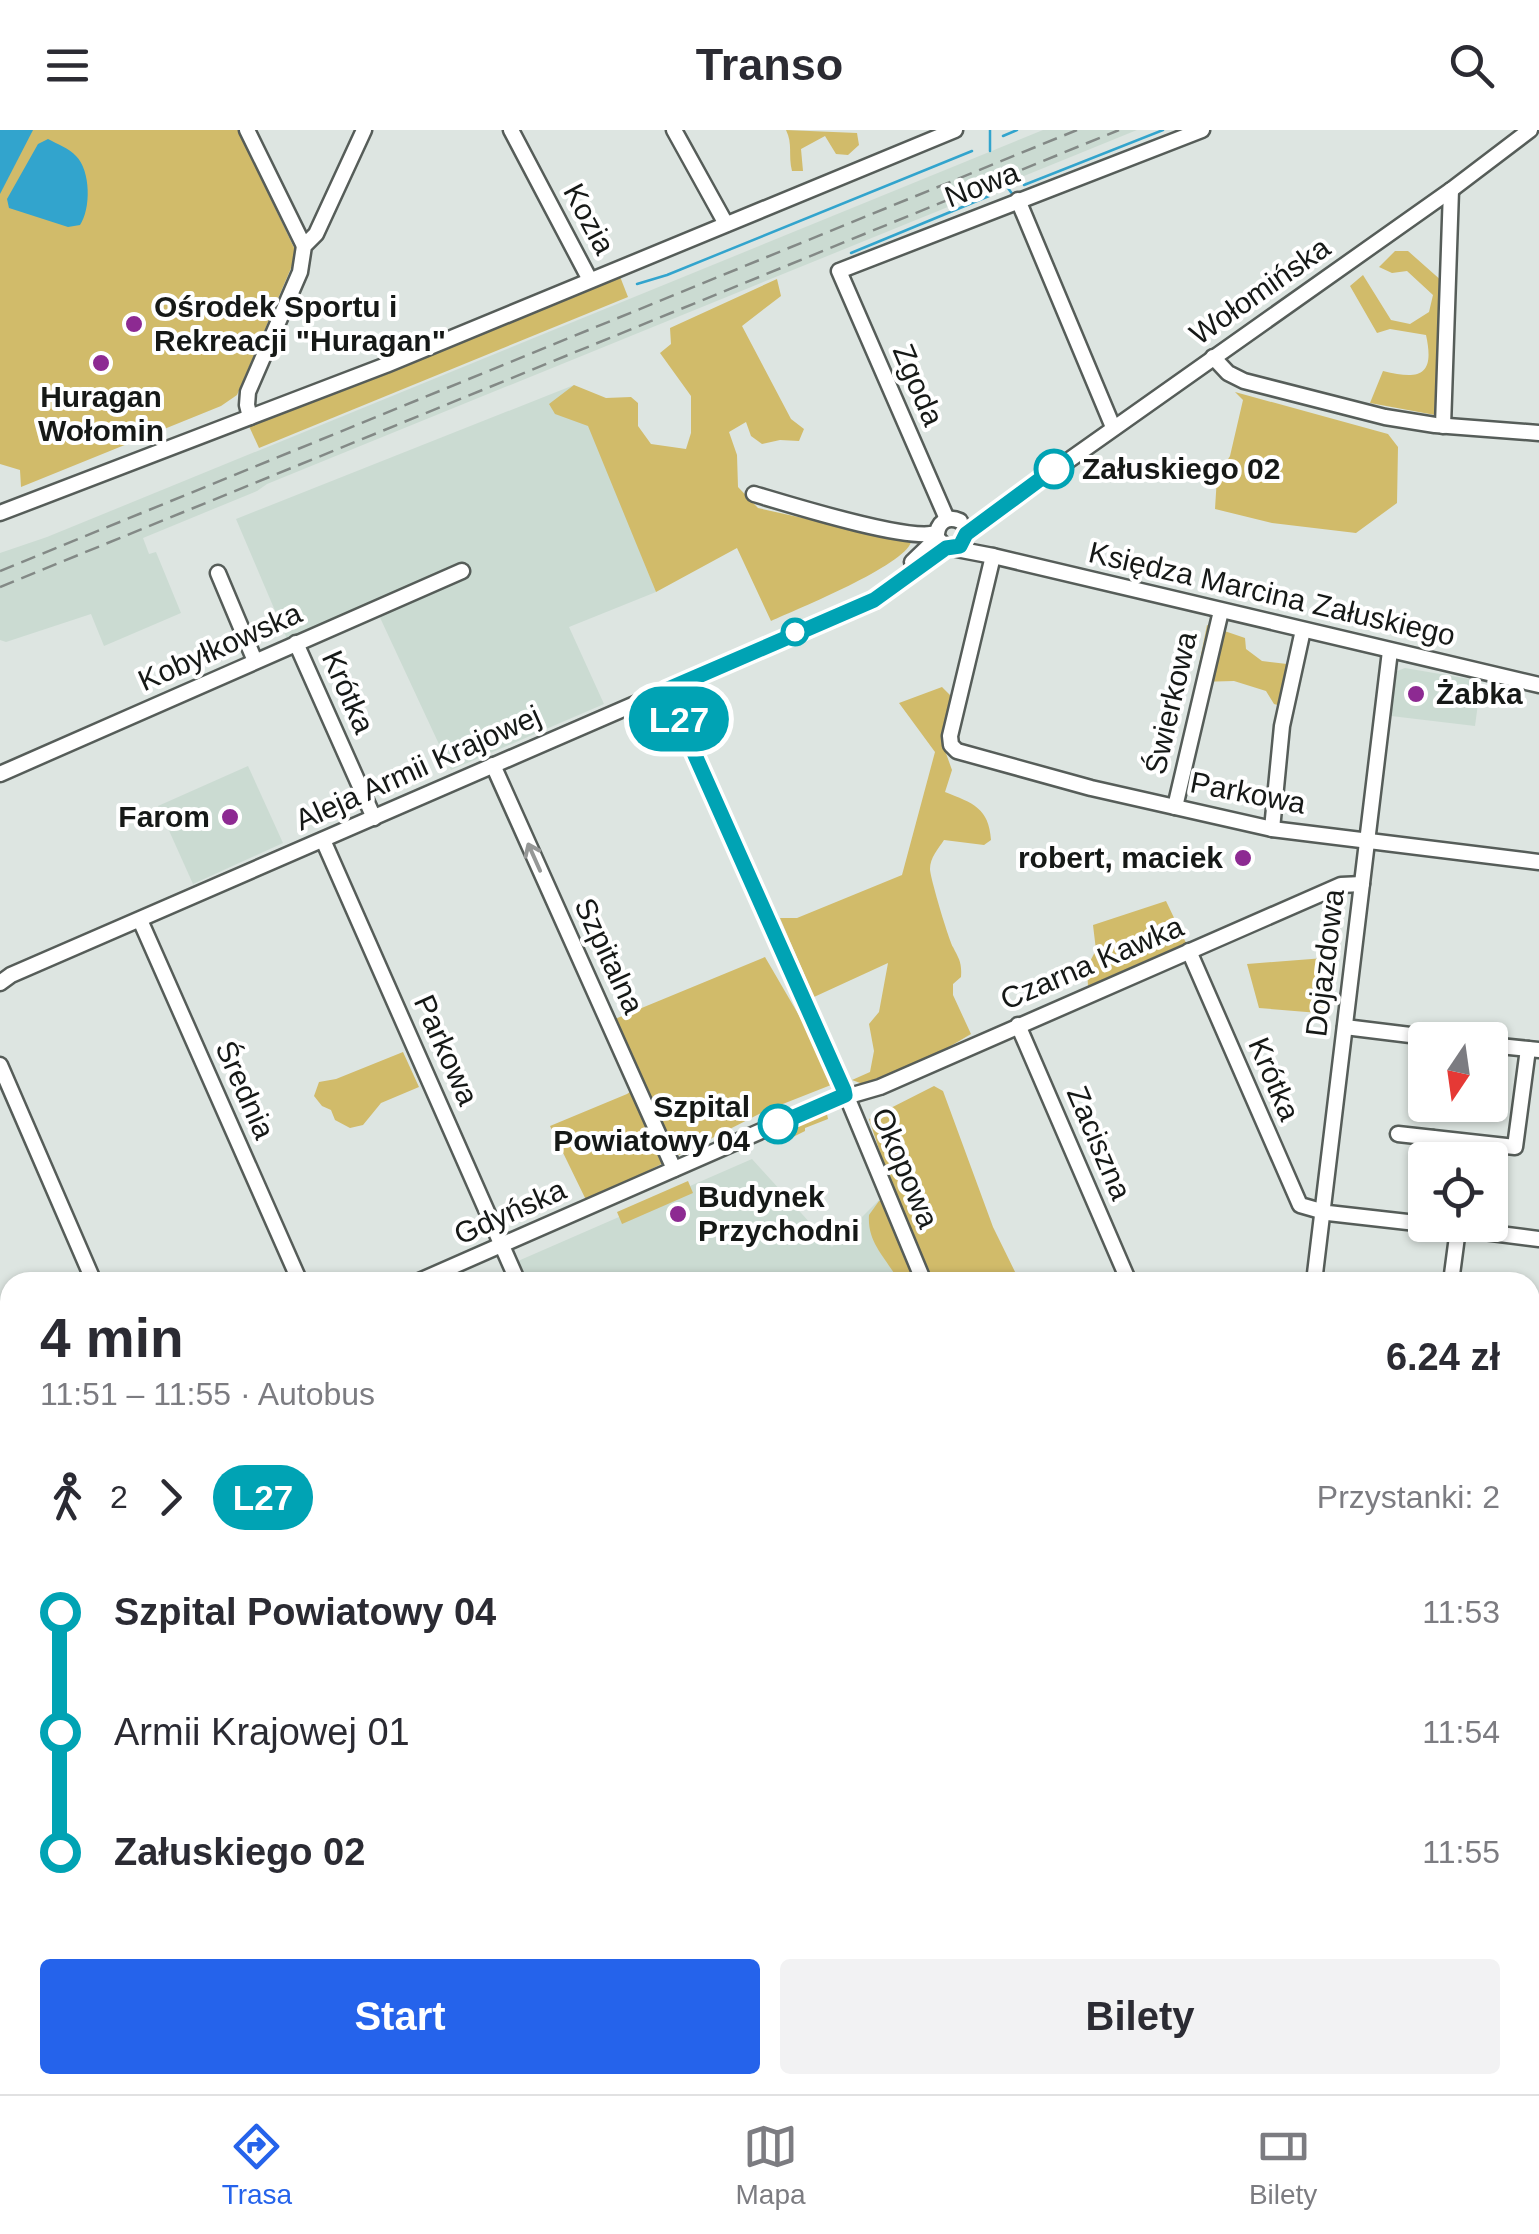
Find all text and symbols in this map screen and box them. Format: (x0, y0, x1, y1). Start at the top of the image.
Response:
icon: menu (40, 38, 95, 93)
icon: search (1444, 38, 1499, 93)
text: Transo (696, 39, 843, 90)
street label: Nowa (940, 155, 1024, 214)
street label: Kozia (557, 178, 622, 260)
street label: Wołomińska (1184, 230, 1336, 351)
place label: Ośrodek Sportu i Rekreacji "Huragan" (154, 290, 446, 357)
marker: Ośrodek Sportu i Rekreacji "Huragan" (123, 313, 145, 335)
street label: Zgoda (887, 339, 950, 431)
marker: Huragan Wołomin (90, 352, 112, 374)
place label: Huragan Wołomin (38, 380, 164, 447)
marker: Załuskiego 02 (1035, 450, 1073, 488)
place label: Załuskiego 02 (1082, 452, 1280, 485)
street label: Księdza Marcina Załuskiego (1086, 535, 1459, 652)
street label: Kobyłkowska (133, 596, 307, 697)
unlabelled marker (782, 619, 808, 645)
street label: Świerkowa (1138, 628, 1203, 777)
street label: Krótka (316, 645, 381, 738)
place label: Żabka (1436, 677, 1523, 710)
marker: Żabka (1405, 683, 1427, 705)
line badge: L27 (622, 686, 736, 752)
street label: Aleja Armii Krajowej (290, 699, 546, 837)
text: L27 (649, 700, 709, 739)
street label: Parkowa (1188, 765, 1309, 820)
place label: Farom (118, 800, 210, 833)
marker: Farom (219, 806, 241, 828)
place label: robert, maciek (1018, 841, 1223, 874)
one-way arrow (523, 843, 542, 873)
marker: robert, maciek (1232, 847, 1254, 869)
street label: Dojazdowa (1299, 887, 1350, 1039)
street label: Szpitalna (568, 893, 651, 1019)
street label: Czarna Kawka (996, 909, 1188, 1016)
street label: Parkowa (408, 990, 485, 1110)
north arrow (1408, 1022, 1508, 1122)
map controls (1408, 1022, 1508, 1242)
street label: Krótka (1242, 1032, 1307, 1125)
street label: Średnia (209, 1036, 282, 1144)
street label: Zaciszna (1061, 1081, 1138, 1205)
place label: Szpital Powiatowy 04 (553, 1090, 750, 1157)
street label: Okopowa (866, 1103, 946, 1233)
marker: Szpital Powiatowy 04 (759, 1105, 797, 1143)
button: locate (1408, 1142, 1508, 1242)
street label: Gdyńska (449, 1172, 571, 1251)
place label: Budynek Przychodni (698, 1180, 860, 1247)
marker: Budynek Przychodni (667, 1203, 689, 1225)
text: 4 min (40, 1307, 184, 1369)
text: 6.24 zł (1386, 1336, 1500, 1378)
text: 11:51 – 11:55 · Autobus (40, 1376, 375, 1412)
icon: walk (40, 1470, 95, 1525)
icon: forward (143, 1470, 198, 1525)
text: L27 (233, 1478, 293, 1517)
text: 2 (110, 1479, 128, 1515)
text: Przystanki: 2 (1317, 1479, 1500, 1515)
text: Szpital Powiatowy 04 (114, 1591, 496, 1633)
text: 11:53 (1422, 1594, 1500, 1630)
text: Armii Krajowej 01 (114, 1711, 410, 1753)
text: 11:54 (1422, 1714, 1500, 1750)
text: Załuskiego 02 (114, 1831, 365, 1873)
text: 11:55 (1422, 1834, 1500, 1870)
button: Start (40, 1959, 760, 2074)
button: Bilety (780, 1959, 1500, 2074)
tab: Trasa (222, 2119, 292, 2211)
tab: Mapa (736, 2119, 806, 2211)
tab: Bilety (1249, 2119, 1317, 2211)

